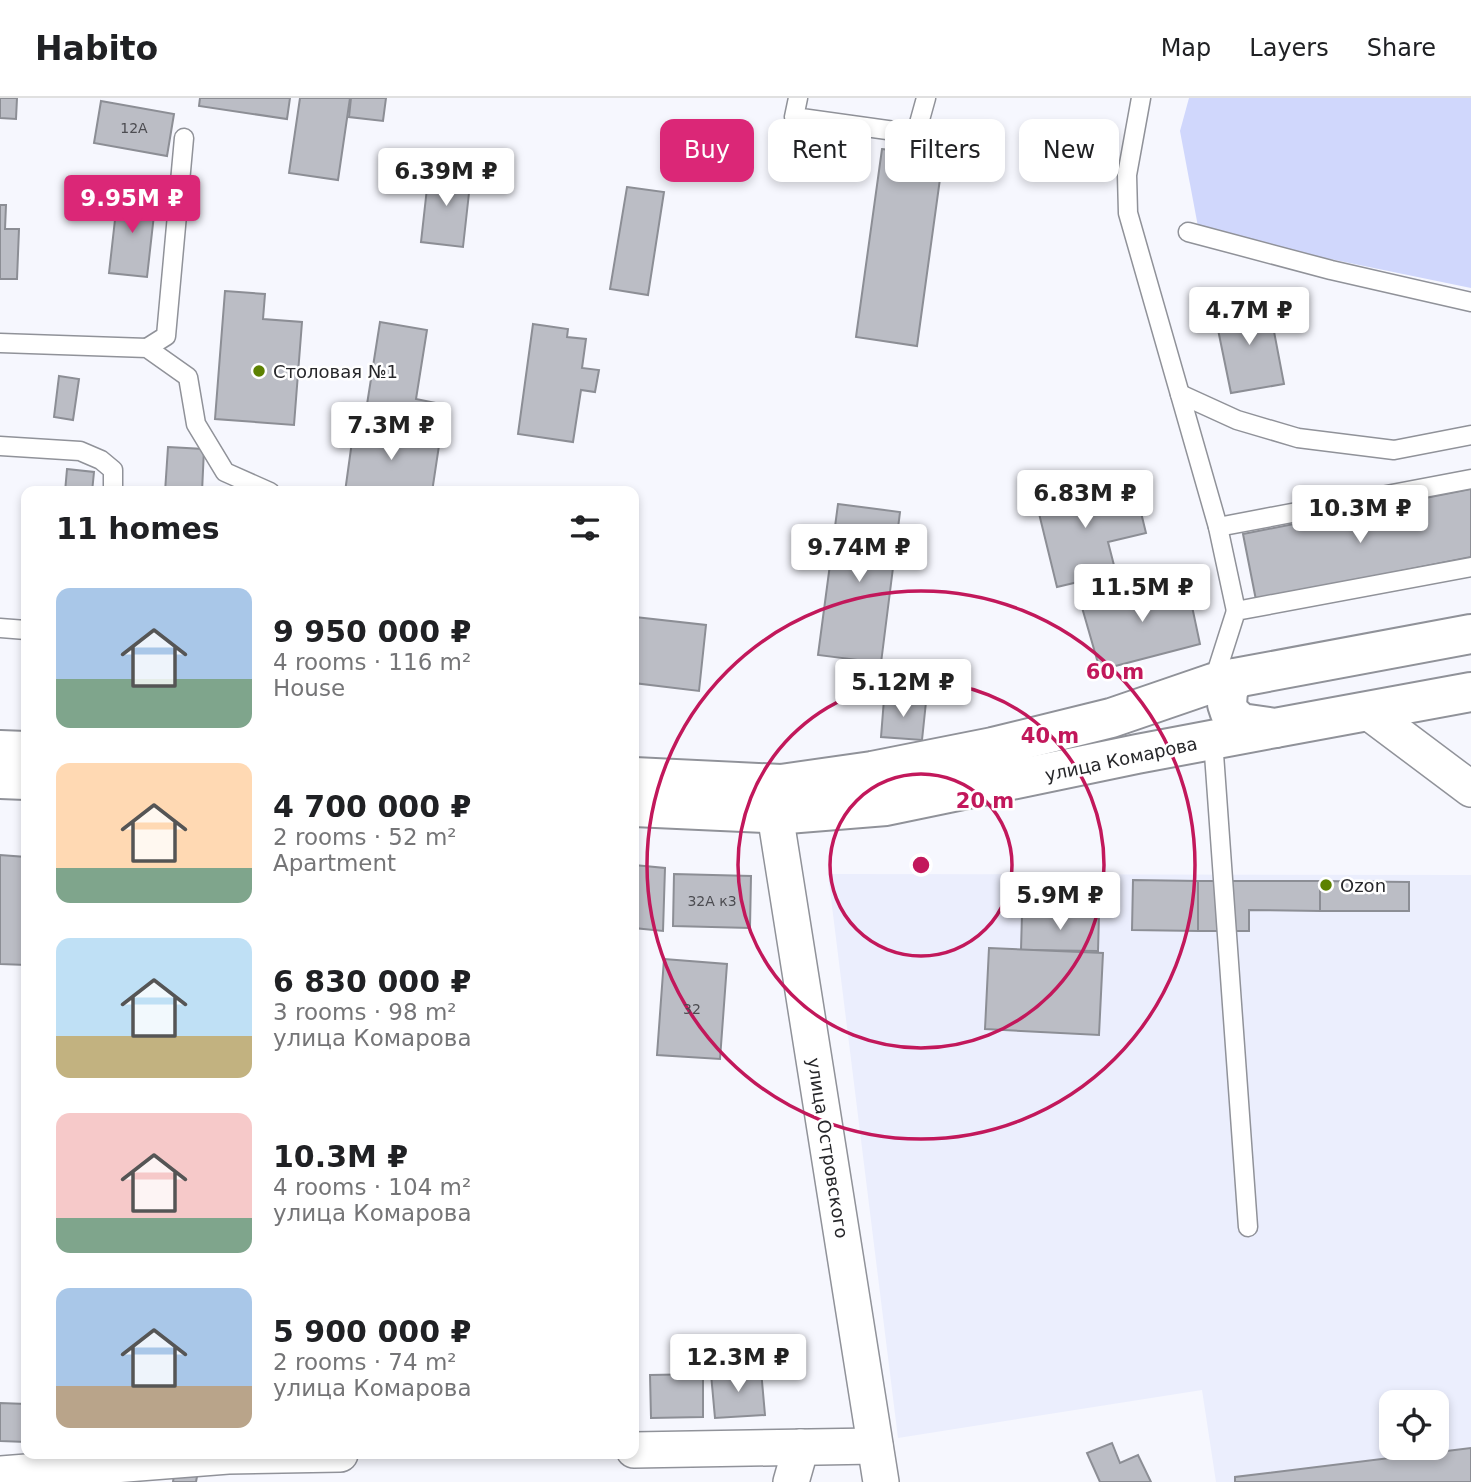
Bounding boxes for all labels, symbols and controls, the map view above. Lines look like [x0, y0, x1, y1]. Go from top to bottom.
text: Habito [35, 29, 158, 68]
text: Map [1161, 34, 1211, 62]
text: Layers [1249, 34, 1329, 62]
text: Share [1367, 34, 1436, 62]
chip: Buy [660, 119, 754, 182]
chip: Rent [768, 119, 871, 182]
chip: Filters [885, 119, 1005, 182]
chip: New [1019, 119, 1119, 182]
house number: 12А [120, 120, 148, 136]
pin: 6.39M ₽ [381, 148, 511, 208]
text: 6.39M ₽ [394, 158, 498, 184]
pin: 9.95M ₽ [67, 176, 197, 235]
text: 9.95M ₽ [80, 185, 184, 211]
pin: 4.7M ₽ [1192, 288, 1306, 347]
text: 4.7M ₽ [1205, 297, 1293, 323]
place label: Столовая №1 [273, 361, 398, 382]
marker: Столовая №1 [251, 363, 267, 379]
pin: 7.3M ₽ [334, 402, 448, 462]
text: 7.3M ₽ [347, 412, 435, 438]
pin: 6.83M ₽ [1020, 470, 1150, 530]
text: 6.83M ₽ [1033, 480, 1137, 506]
pin: 10.3M ₽ [1295, 486, 1425, 545]
text: 10.3M ₽ [1308, 495, 1412, 521]
icon: filters [566, 509, 604, 547]
text: 11 homes [56, 511, 220, 546]
pin: 9.74M ₽ [794, 524, 924, 584]
text: 9.74M ₽ [807, 534, 911, 560]
pin: 11.5M ₽ [1077, 564, 1207, 624]
text: 11.5M ₽ [1090, 574, 1194, 600]
text: 9 950 000 ₽ [273, 614, 471, 649]
icon: home [112, 616, 196, 700]
text: 4 rooms · 116 m² [273, 649, 471, 675]
pin: 5.12M ₽ [838, 660, 968, 719]
text: 60 m [1086, 660, 1144, 684]
text: 5.12M ₽ [851, 669, 955, 695]
text: House [273, 675, 345, 701]
text: 40 m [1021, 724, 1079, 748]
street label: улица Комарова [1043, 733, 1199, 785]
text: 4 700 000 ₽ [273, 789, 471, 824]
text: 20 m [956, 789, 1014, 813]
icon: home [112, 791, 196, 875]
text: 2 rooms · 52 m² [273, 824, 457, 850]
text: Apartment [273, 850, 396, 876]
centre of rings [909, 853, 933, 877]
pin: 5.9M ₽ [1003, 872, 1117, 932]
place label: Ozon [1340, 875, 1386, 896]
marker: Ozon [1318, 877, 1334, 893]
text: 5.9M ₽ [1016, 882, 1104, 908]
house number: 32А к3 [687, 893, 737, 909]
text: 6 830 000 ₽ [273, 964, 471, 999]
icon: home [112, 966, 196, 1050]
text: 3 rooms · 98 m² [273, 999, 457, 1025]
house number: 32 [683, 1001, 701, 1017]
text: улица Комарова [273, 1025, 472, 1051]
street label: улица Островского [803, 1056, 853, 1240]
text: 10.3M ₽ [273, 1139, 408, 1174]
icon: home [112, 1141, 196, 1225]
text: 4 rooms · 104 m² [273, 1174, 471, 1200]
text: улица Комарова [273, 1200, 472, 1226]
text: 5 900 000 ₽ [273, 1314, 471, 1349]
icon: home [112, 1316, 196, 1400]
pin: 12.3M ₽ [673, 1334, 803, 1394]
text: 12.3M ₽ [686, 1344, 790, 1370]
text: 2 rooms · 74 m² [273, 1349, 457, 1375]
text: улица Комарова [273, 1375, 472, 1401]
map controls [1379, 1390, 1449, 1460]
button: locate [1379, 1390, 1449, 1460]

